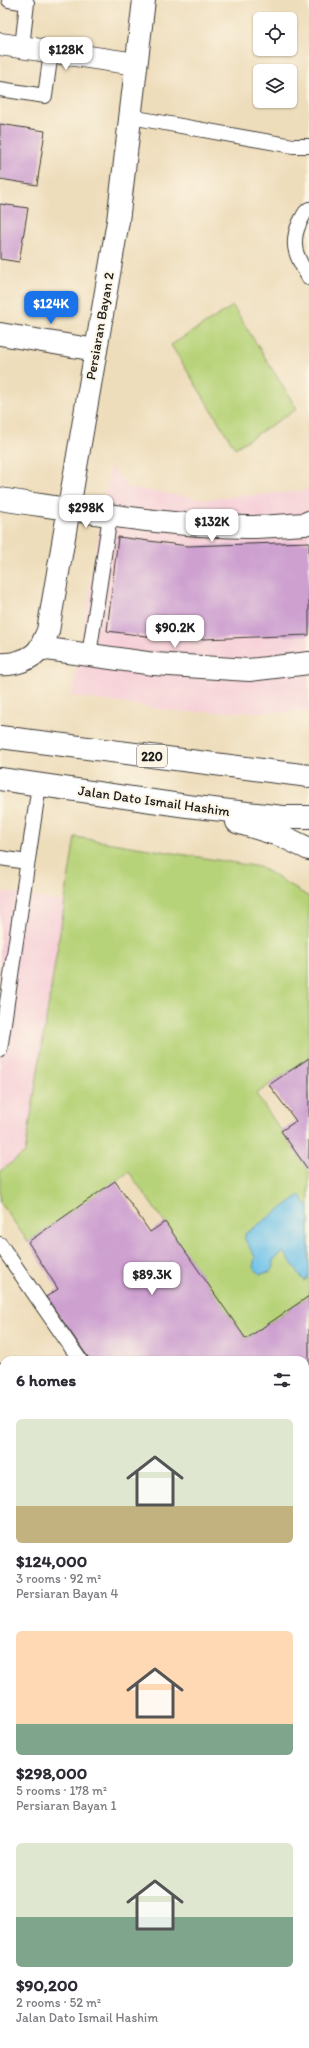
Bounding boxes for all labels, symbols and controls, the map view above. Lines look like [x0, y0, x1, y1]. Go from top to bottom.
map controls [253, 12, 297, 108]
button: locate [253, 12, 297, 56]
pin: $128K [38, 37, 94, 71]
text: $128K [49, 42, 83, 57]
button: layers [253, 64, 297, 108]
street label: Persiaran Bayan 2 [82, 270, 118, 381]
pin: $124K [23, 291, 79, 325]
text: $124K [33, 296, 69, 311]
pin: $298K [58, 495, 114, 529]
text: $298K [68, 500, 104, 515]
pin: $132K [184, 509, 240, 543]
text: $132K [195, 514, 229, 529]
pin: $90.2K [142, 615, 208, 649]
text: $90.2K [155, 620, 195, 635]
road number: 220 [137, 745, 167, 767]
street label: Jalan Dato Ismail Hashim [77, 782, 231, 820]
pin: $89.3K [119, 1262, 185, 1296]
text: $89.3K [132, 1267, 172, 1282]
icon: filters [271, 1369, 293, 1391]
text: 6 homes [16, 1370, 76, 1390]
icon: home [119, 1445, 191, 1517]
text: $124,000 [16, 1551, 87, 1571]
text: 3 rooms · 92 m² [16, 1571, 101, 1586]
text: Persiaran Bayan 4 [16, 1586, 118, 1601]
icon: home [119, 1657, 191, 1729]
text: $298,000 [16, 1763, 87, 1783]
text: 5 rooms · 178 m² [16, 1783, 107, 1798]
text: Persiaran Bayan 1 [16, 1798, 116, 1813]
icon: home [119, 1869, 191, 1941]
text: $90,200 [16, 1975, 78, 1995]
text: 2 rooms · 52 m² [16, 1995, 101, 2010]
text: Jalan Dato Ismail Hashim [16, 2010, 158, 2025]

